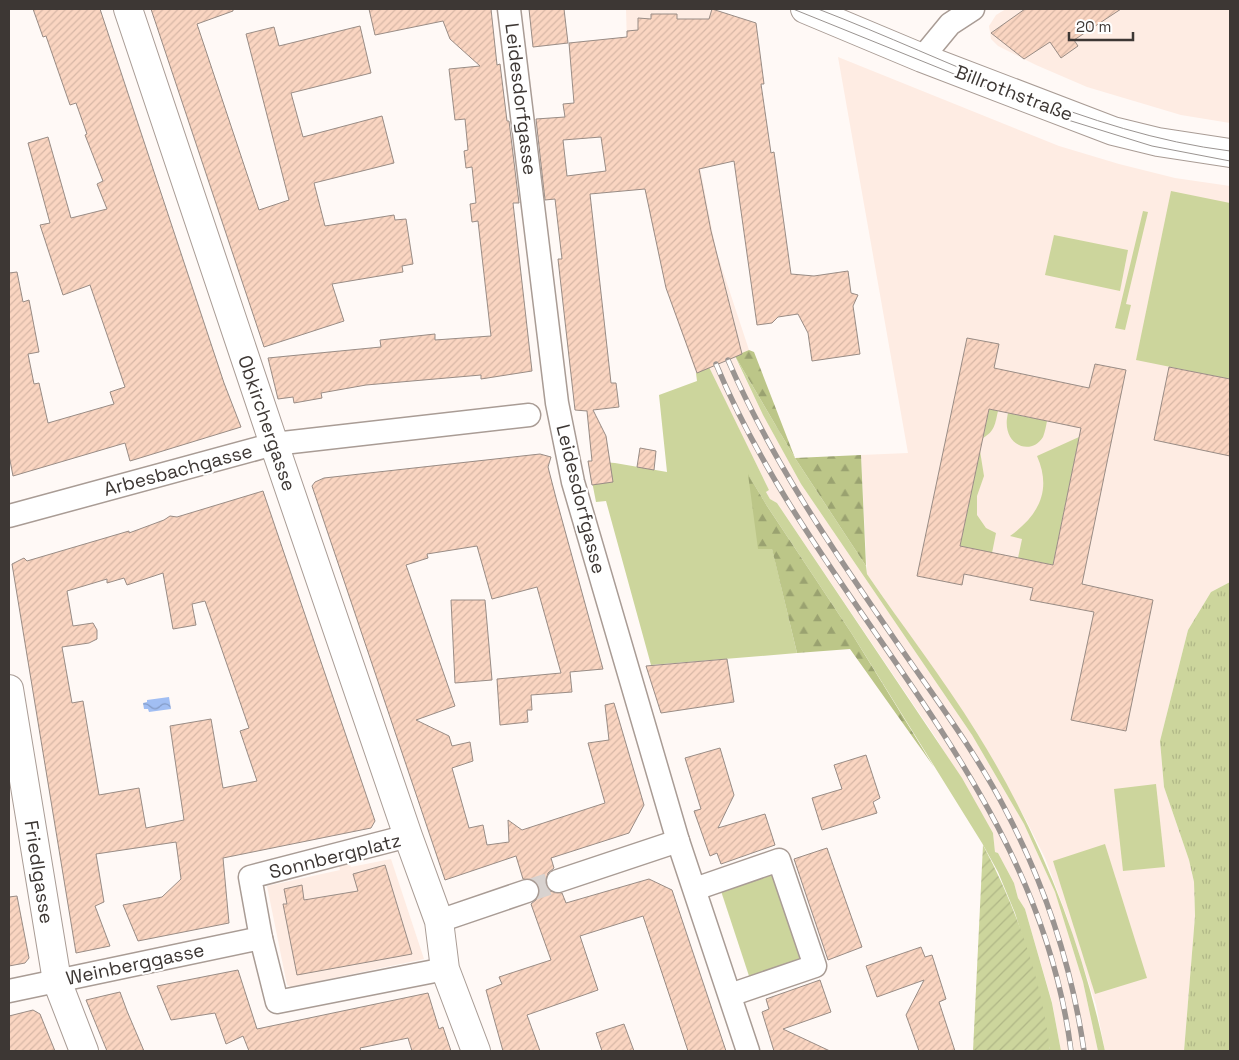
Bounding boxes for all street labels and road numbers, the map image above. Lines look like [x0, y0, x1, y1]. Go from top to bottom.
street label: Leidesdorfgasse [499, 21, 543, 177]
street label: Billrothstraße [951, 59, 1077, 127]
street label: Obkirchergasse [232, 352, 302, 494]
street label: Leidesdorfgasse [550, 422, 612, 576]
street label: Arbesbachgasse [101, 438, 255, 502]
street label: Friedlgasse [18, 818, 60, 926]
street label: Sonnbergplatz [266, 828, 404, 884]
street label: Weinberggasse [64, 937, 206, 991]

